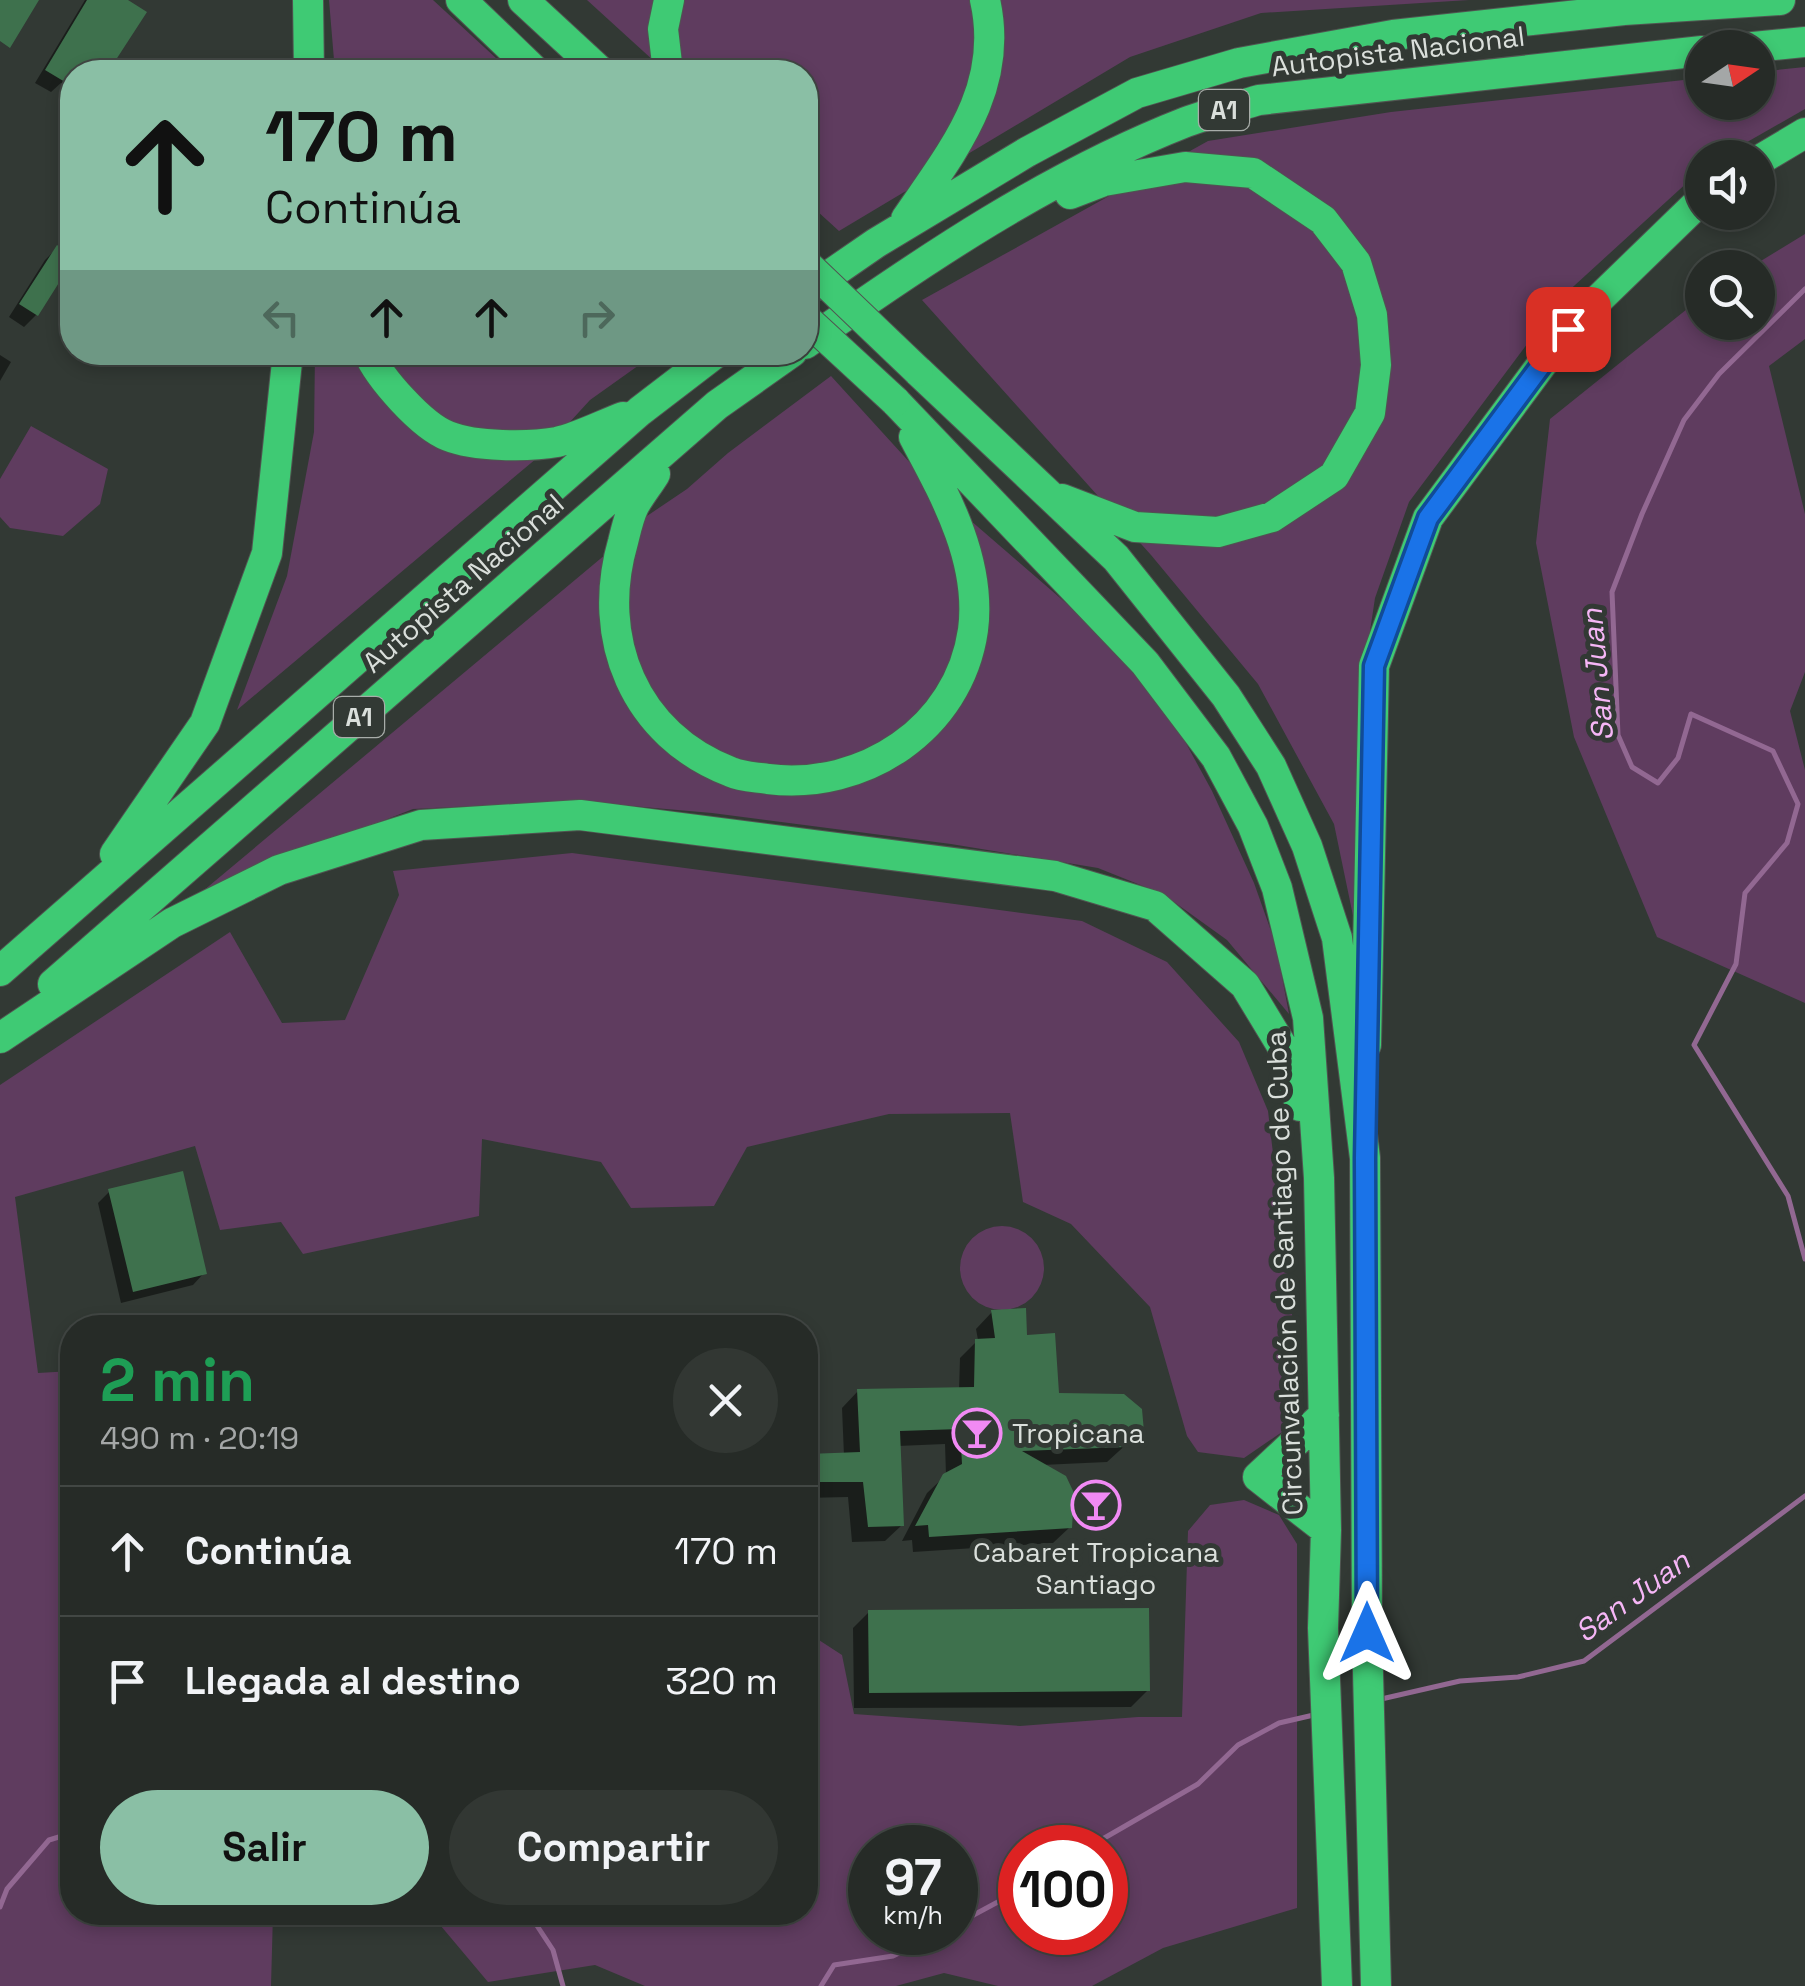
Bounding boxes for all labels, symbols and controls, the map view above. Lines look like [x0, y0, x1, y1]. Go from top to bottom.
street label: Autopista Nacional [1269, 18, 1527, 84]
north arrow [1685, 30, 1775, 120]
map controls [1685, 30, 1775, 340]
road number: A1 [1199, 90, 1249, 130]
text: 170 m [265, 92, 458, 181]
icon: ahead [100, 100, 230, 230]
button: sound [1685, 140, 1775, 230]
text: Continúa [265, 179, 461, 236]
button: search [1685, 250, 1775, 340]
pin [1526, 287, 1611, 372]
icon: left [254, 290, 309, 345]
icon: ahead [359, 290, 414, 345]
icon: ahead [464, 290, 519, 345]
icon: right [569, 290, 624, 345]
icon: arrive [1541, 302, 1596, 357]
street label: Autopista Nacional [355, 486, 571, 680]
water label: San Juan [1572, 607, 1622, 743]
road number: A1 [334, 697, 384, 737]
street label: Circunvalación de Santiago de Cuba [1258, 1030, 1310, 1516]
text: 2 min [100, 1342, 255, 1419]
button: close [673, 1348, 778, 1453]
bar icon: Tropicana [951, 1407, 1003, 1459]
place label: Tropicana [1012, 1415, 1145, 1451]
text: 490 m · 20:19 [100, 1418, 299, 1458]
bar icon: Cabaret Tropicana Santiago [1070, 1479, 1122, 1531]
icon: ahead [100, 1524, 155, 1579]
text: Continúa [185, 1527, 352, 1575]
text: 170 m [674, 1527, 778, 1575]
place label: Cabaret Tropicana Santiago [973, 1534, 1219, 1602]
water label: San Juan [1567, 1541, 1698, 1651]
position arrow [1315, 1581, 1419, 1685]
icon: arrive [100, 1654, 155, 1709]
text: Llegada al destino [185, 1657, 521, 1705]
text: 320 m [665, 1657, 778, 1705]
button: Salir [100, 1790, 429, 1905]
button: Compartir [449, 1790, 778, 1905]
speed limit sign: 100 [998, 1825, 1128, 1955]
text: 97 [884, 1846, 942, 1910]
text: km/h [883, 1899, 943, 1931]

